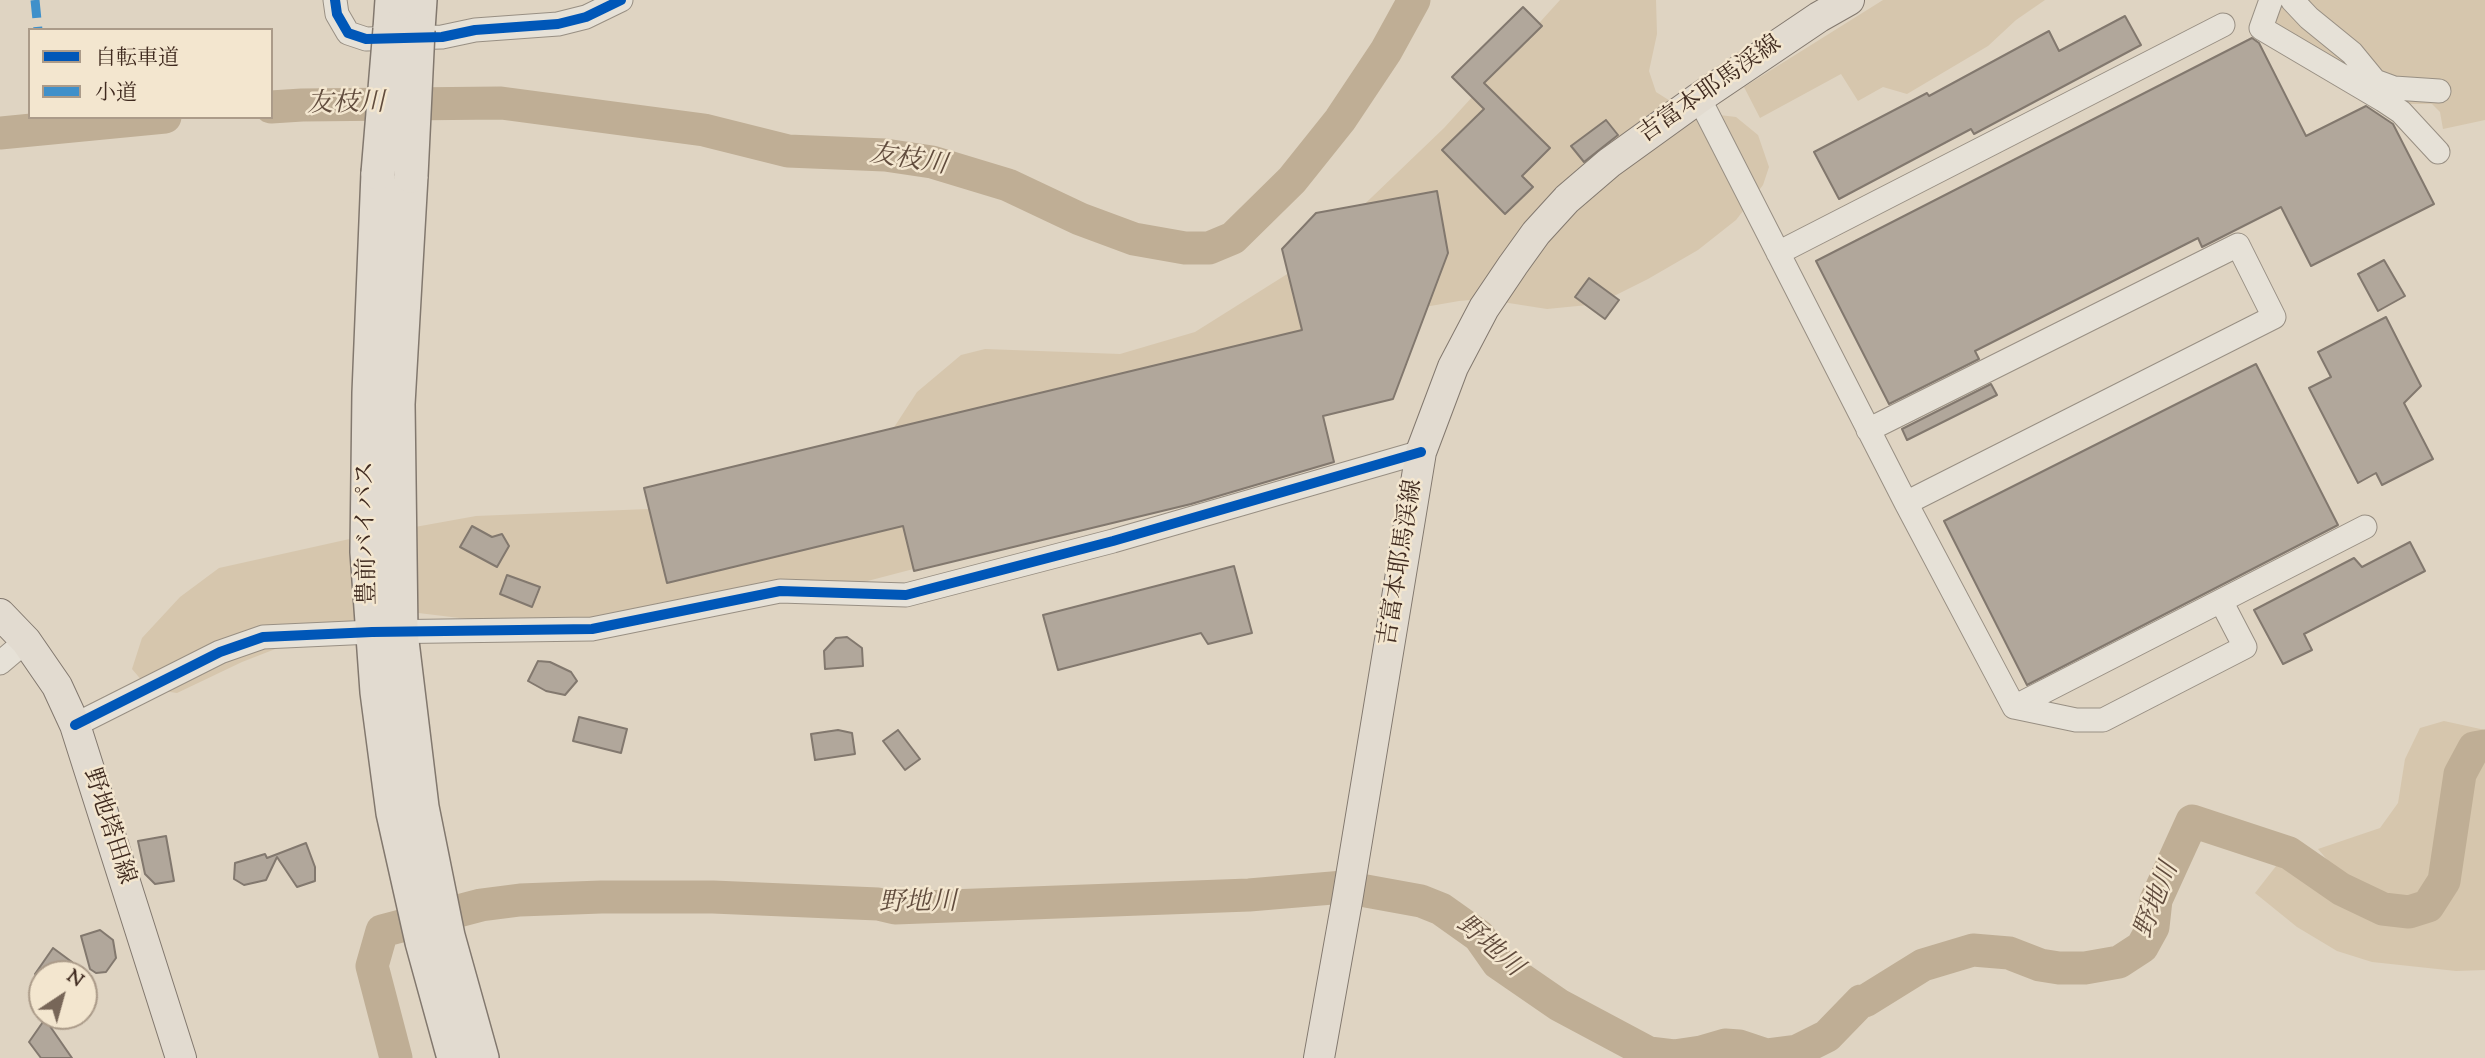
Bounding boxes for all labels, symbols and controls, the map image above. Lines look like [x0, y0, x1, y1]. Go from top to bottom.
legend [28, 28, 273, 119]
street label: 吉富本耶馬渓線 [1634, 31, 1788, 151]
text: 自転車道 [95, 44, 179, 74]
text: 小道 [95, 79, 137, 109]
water label: 友枝川 [307, 90, 385, 122]
water label: 友枝川 [867, 140, 949, 184]
street label: 豊前バイパス [353, 461, 385, 605]
street label: 吉富本耶馬渓線 [1376, 478, 1430, 648]
street label: 野地塔田線 [75, 765, 139, 889]
water label: 野地川 [2130, 859, 2188, 943]
water label: 野地川 [879, 889, 957, 921]
water label: 野地川 [1448, 911, 1528, 985]
north arrow [28, 960, 98, 1030]
text: N [60, 964, 89, 995]

